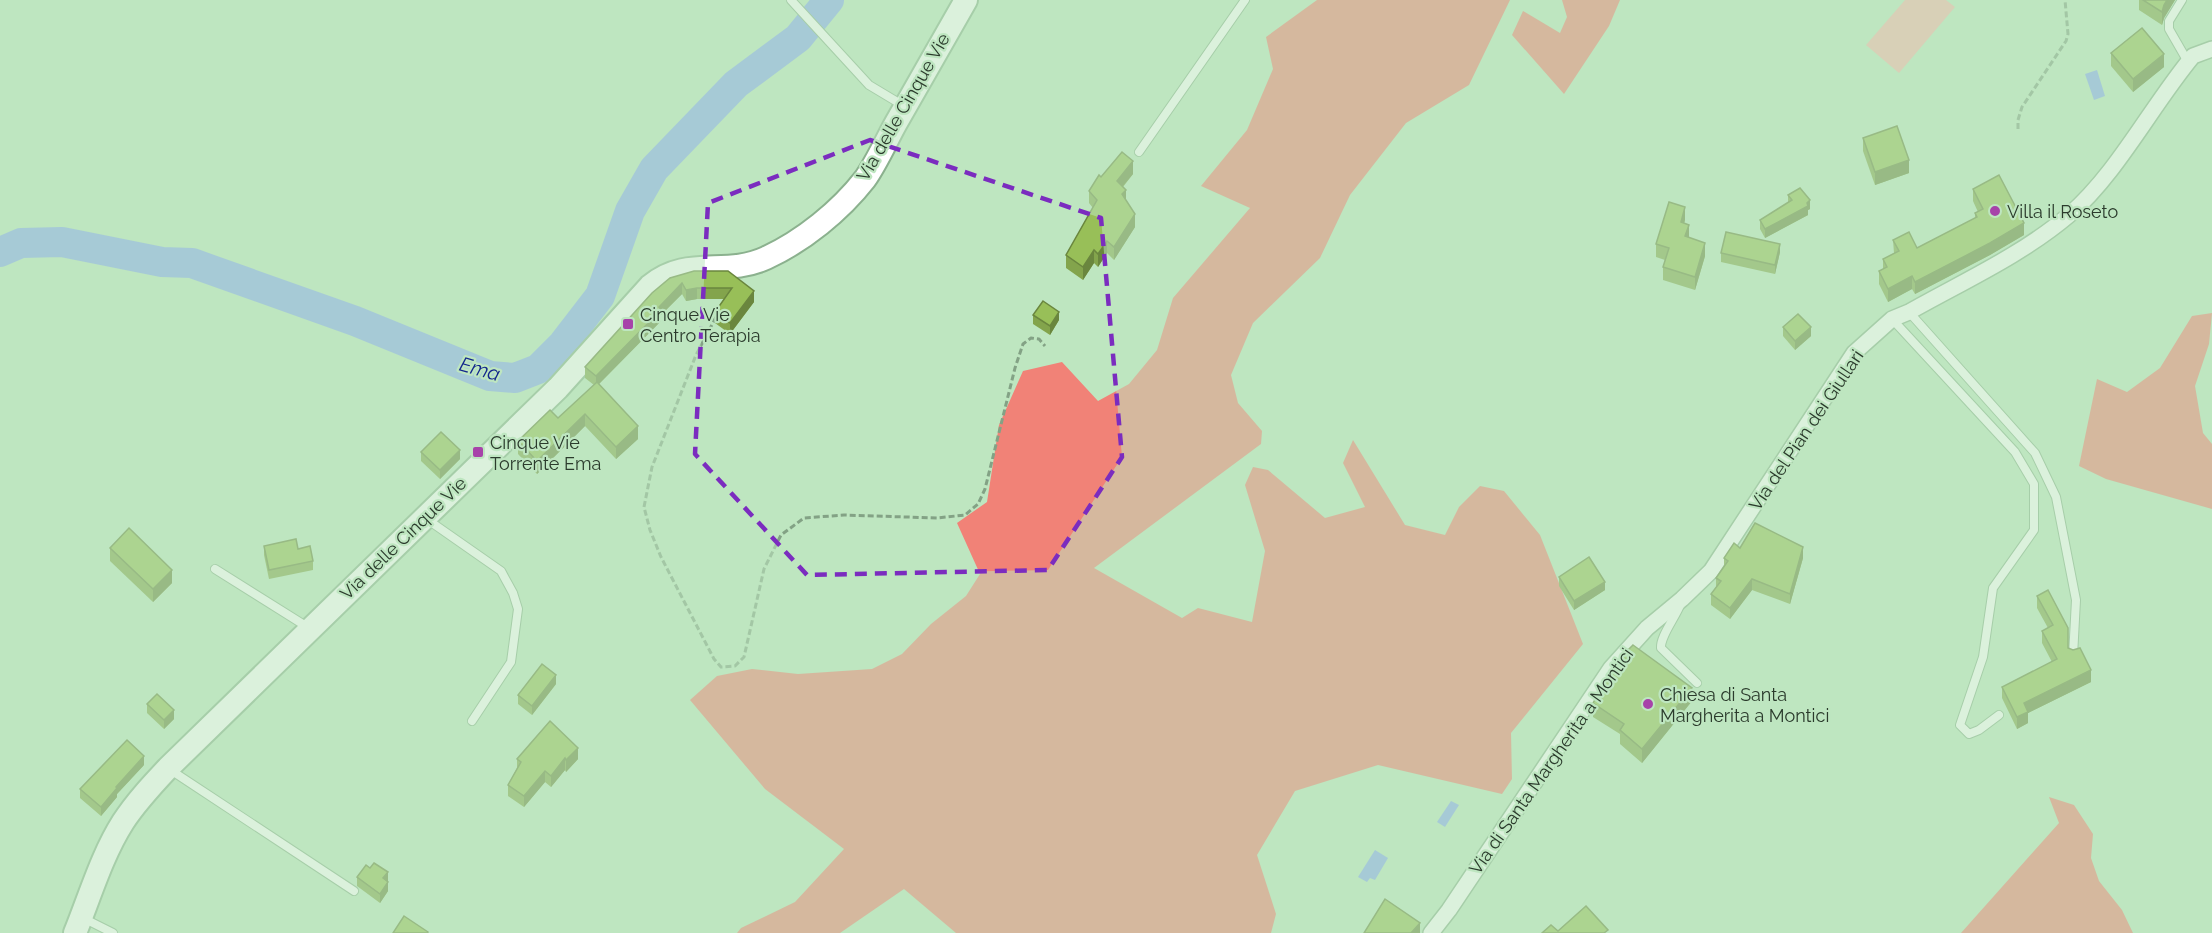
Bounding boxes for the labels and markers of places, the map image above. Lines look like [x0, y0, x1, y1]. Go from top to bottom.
place label: Villa il Roseto [2007, 201, 2118, 222]
marker: Villa il Roseto [1988, 204, 2002, 218]
place label: Cinque Vie Centro Terapia [640, 304, 761, 346]
marker: Cinque Vie Centro Terapia [621, 317, 635, 331]
place label: Cinque Vie Torrente Ema [490, 432, 601, 474]
marker: Cinque Vie Torrente Ema [471, 445, 485, 459]
place label: Chiesa di Santa Margherita a Montici [1660, 684, 1829, 726]
marker: Chiesa di Santa Margherita a Montici [1641, 697, 1655, 711]

